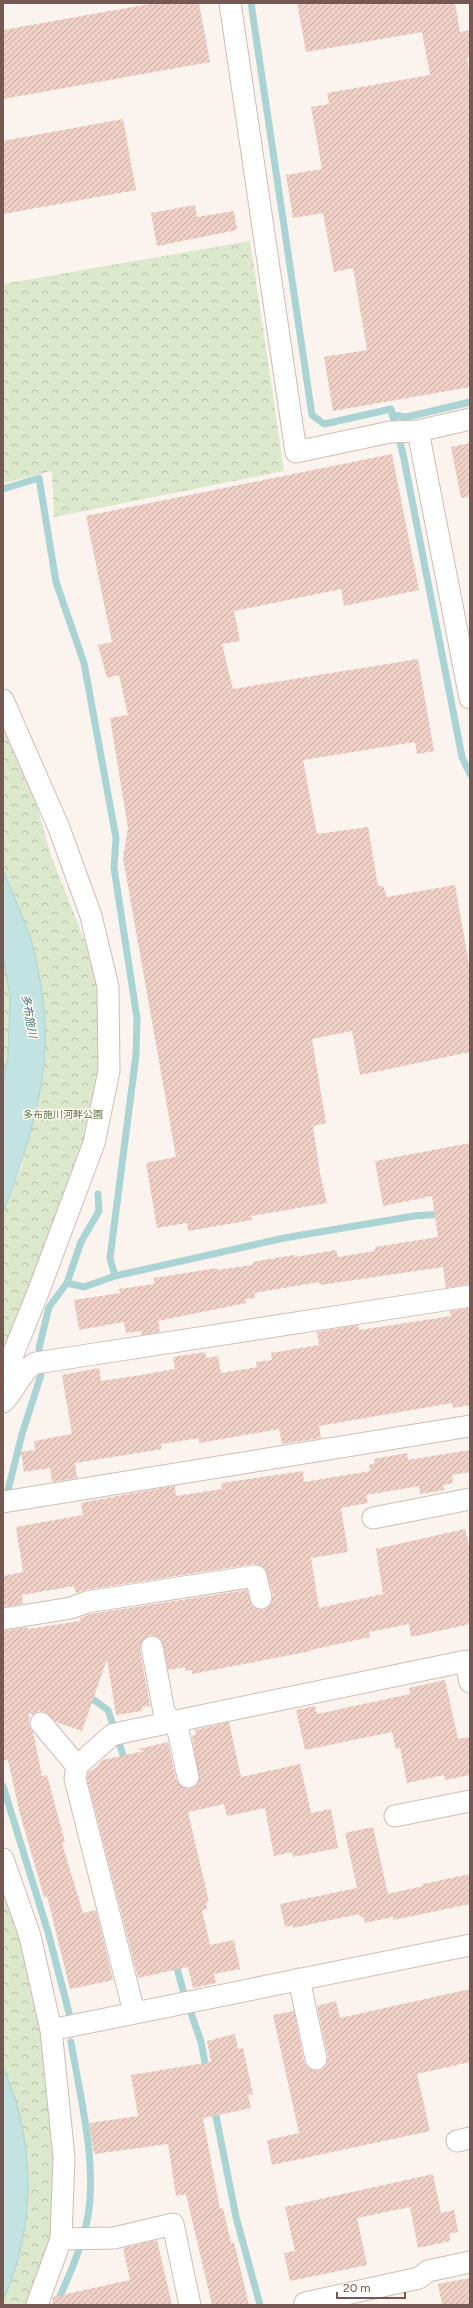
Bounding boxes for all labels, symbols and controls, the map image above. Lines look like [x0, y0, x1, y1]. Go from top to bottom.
water label: 多布施川 [19, 993, 39, 1040]
park label: 多布施川河畔公園 [23, 1108, 103, 1121]
scale bar [337, 2274, 405, 2300]
text: 20 m [343, 2281, 371, 2295]

